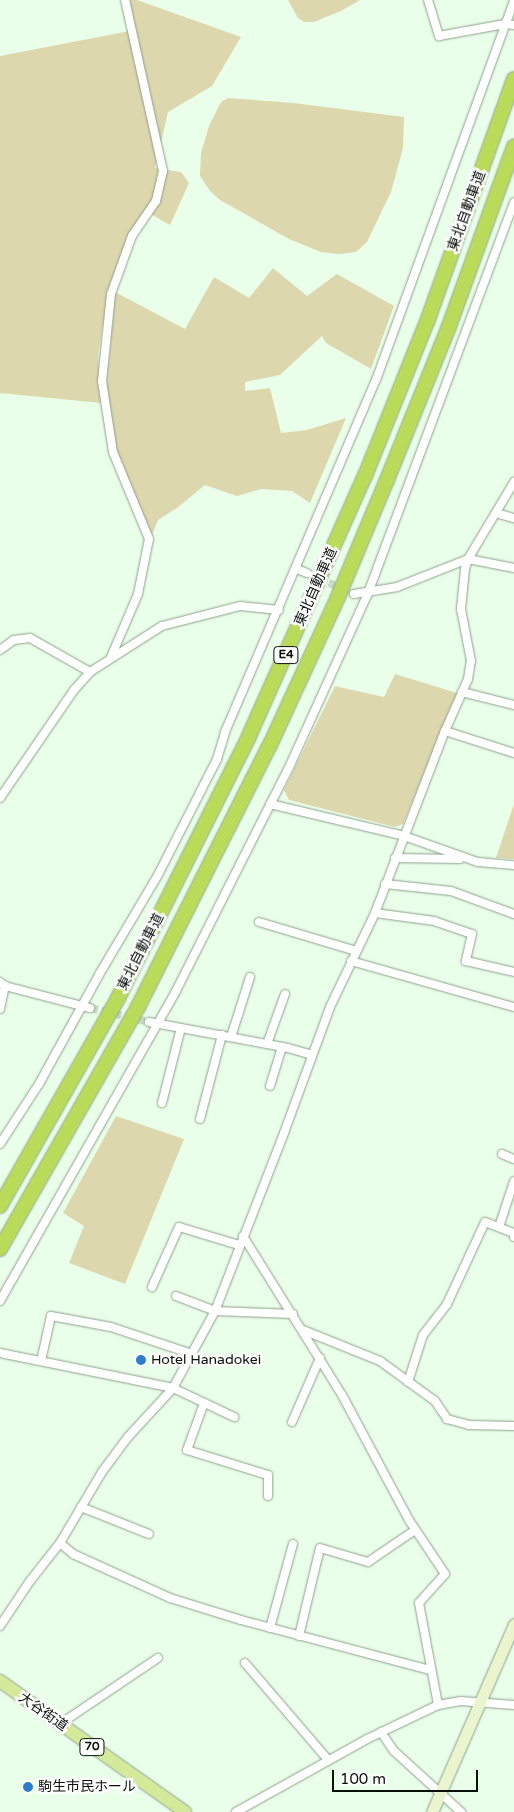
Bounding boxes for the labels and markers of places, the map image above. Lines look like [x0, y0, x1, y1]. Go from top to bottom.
place label: Hotel Hanadokei [151, 1352, 261, 1368]
marker: Hotel Hanadokei [135, 1354, 147, 1366]
place label: 駒生市民ホール [38, 1779, 136, 1795]
marker: 駒生市民ホール [22, 1781, 34, 1793]

